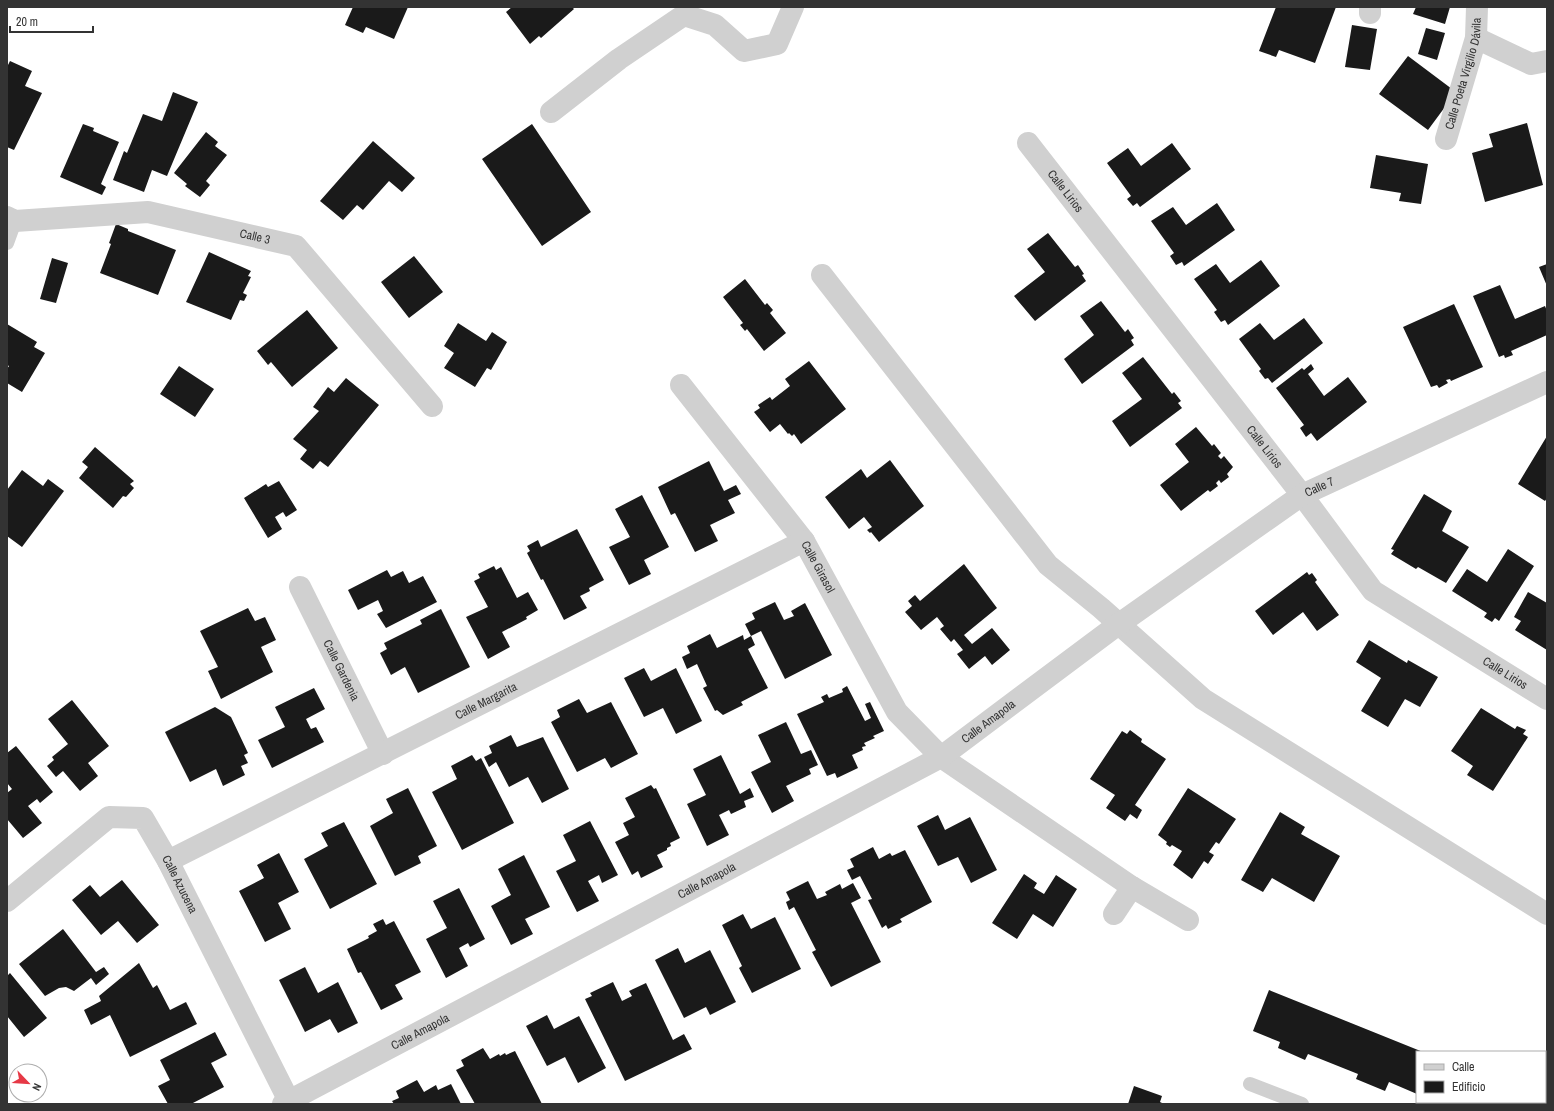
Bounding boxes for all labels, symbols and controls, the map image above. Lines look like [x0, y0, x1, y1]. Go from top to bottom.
scale bar [10, 8, 93, 34]
text: 20 m [16, 14, 38, 30]
street label: Calle Poeta Virgilio Dávila [1441, 17, 1485, 131]
street label: Calle Lirios [1044, 167, 1087, 216]
street label: Calle 3 [238, 225, 272, 248]
street label: Calle Lirios [1243, 422, 1286, 471]
street label: Calle 7 [1302, 473, 1337, 501]
street label: Calle Girasol [797, 538, 839, 596]
street label: Calle Gardenia [319, 637, 364, 704]
street label: Calle Lirios [1480, 653, 1531, 693]
street label: Calle Margarita [452, 678, 520, 723]
street label: Calle Amapola [958, 696, 1019, 747]
street label: Calle Azucena [158, 852, 201, 917]
street label: Calle Amapola [675, 858, 739, 902]
street label: Calle Amapola [388, 1010, 452, 1054]
legend [1416, 1051, 1546, 1103]
text: Calle [1452, 1059, 1474, 1075]
north arrow [8, 1063, 48, 1103]
text: Edificio [1452, 1079, 1485, 1095]
text: N [29, 1081, 45, 1093]

